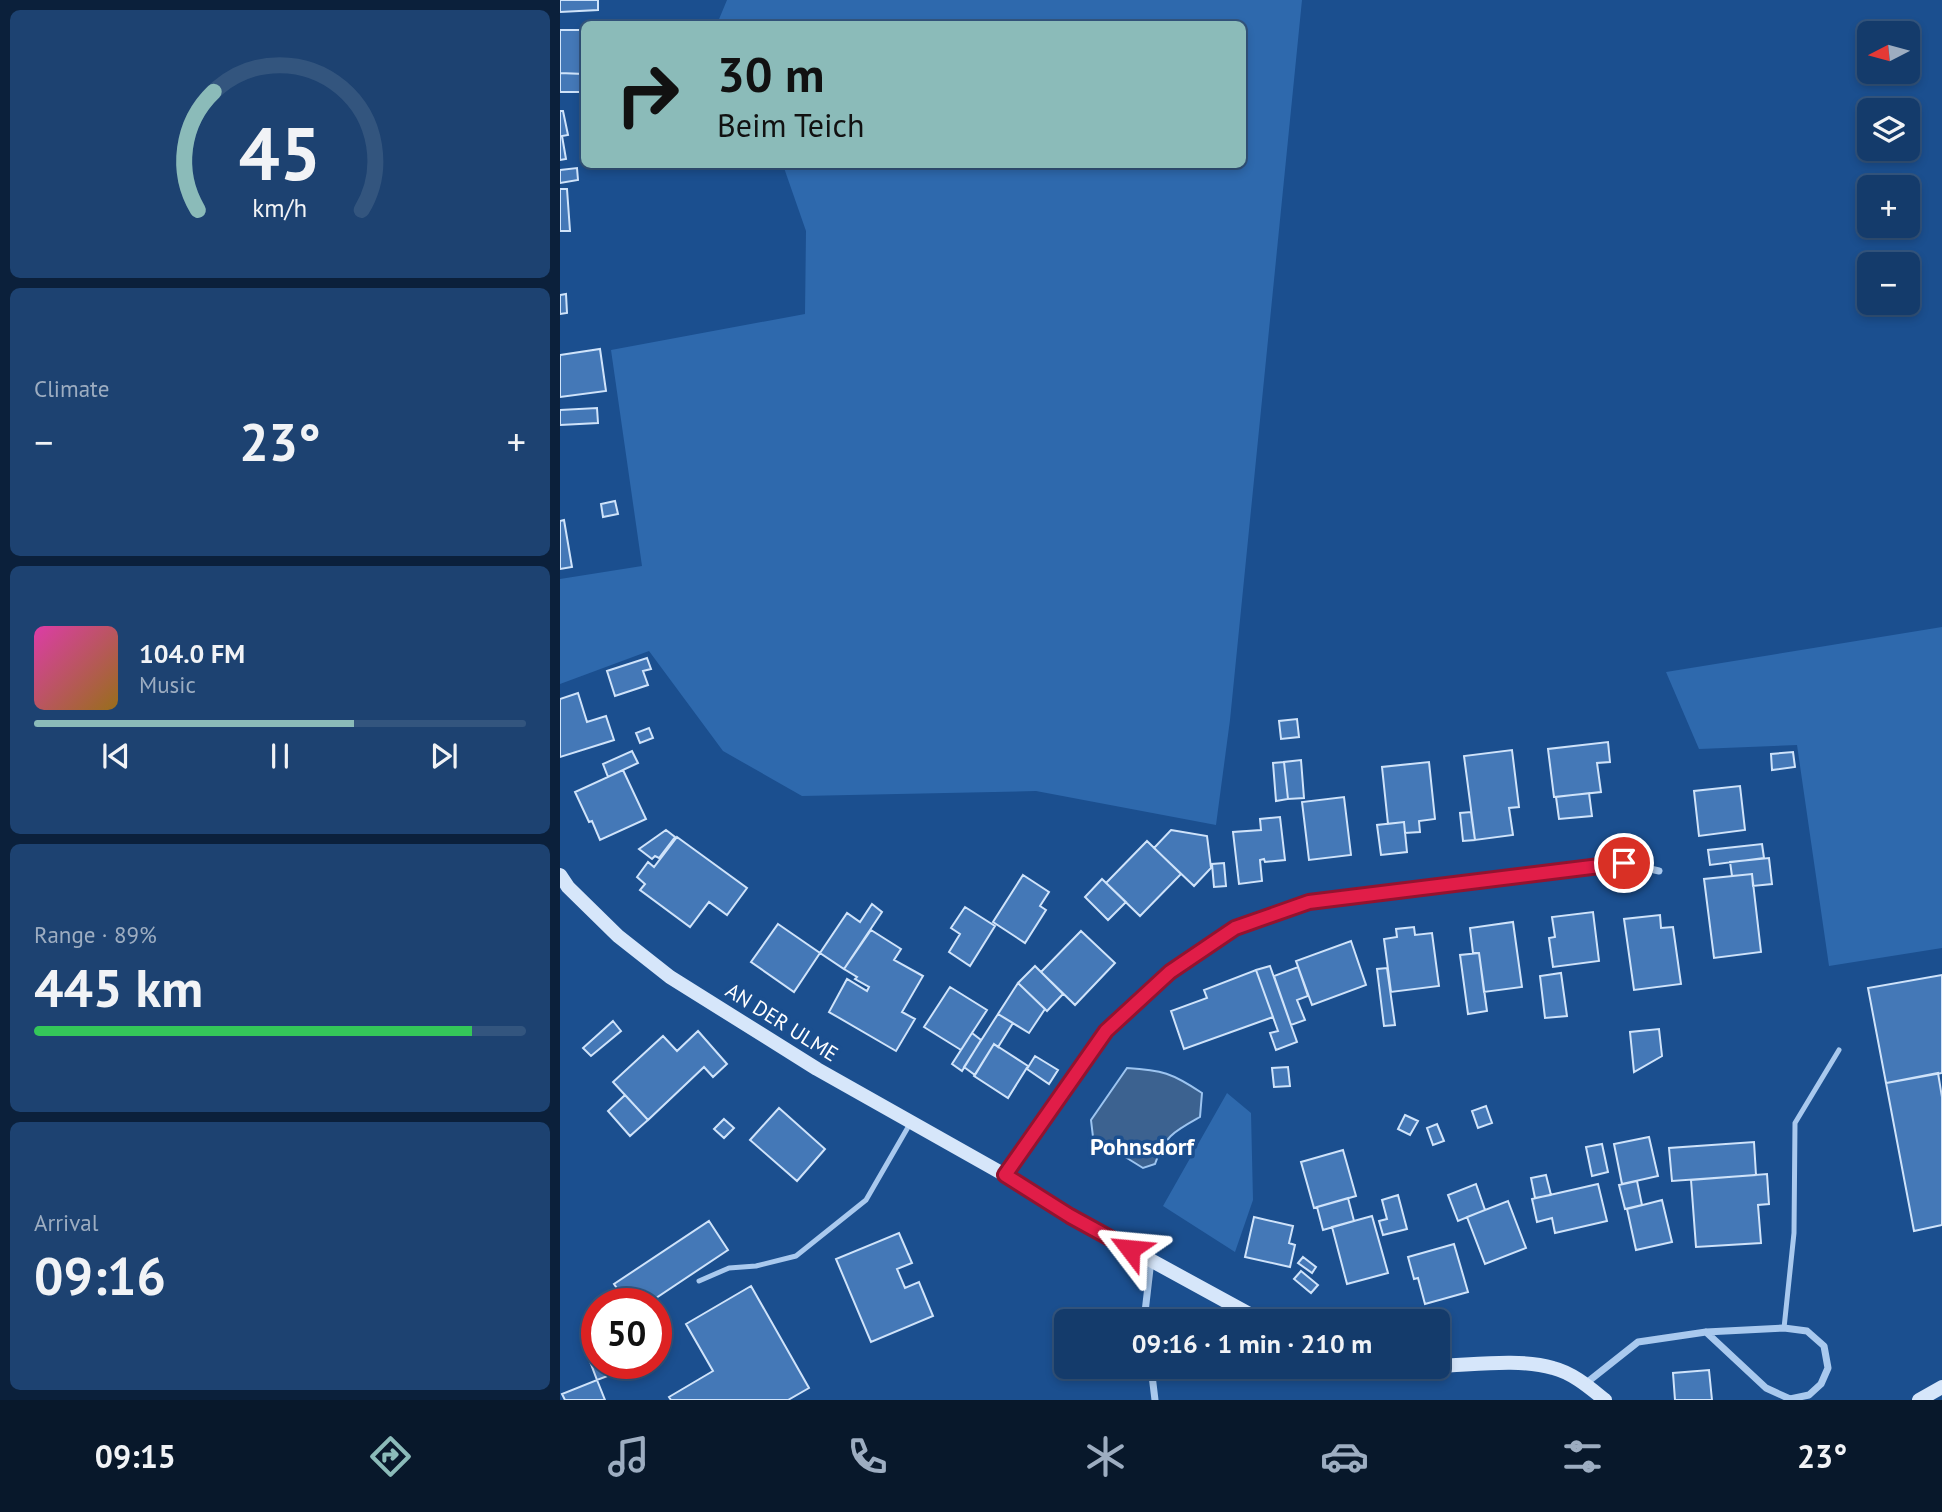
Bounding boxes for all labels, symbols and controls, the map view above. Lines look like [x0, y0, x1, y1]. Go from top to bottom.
north arrow [1857, 21, 1920, 84]
map controls [1857, 21, 1920, 315]
text: 30 m [717, 42, 824, 106]
icon: right [602, 49, 693, 140]
button: layers [1857, 98, 1920, 161]
text: Beim Teich [717, 104, 865, 146]
text: 45 [239, 106, 321, 200]
button: + [1857, 175, 1920, 238]
text: km/h [253, 192, 307, 224]
button: − [1857, 252, 1920, 315]
text: Climate [34, 374, 109, 403]
text: 23° [239, 408, 321, 475]
text: − [34, 417, 53, 466]
text: + [507, 417, 526, 466]
text: 104.0 FM [139, 637, 245, 670]
text: Music [139, 670, 196, 699]
icon: previous [97, 737, 135, 775]
icon: pause [261, 737, 299, 775]
icon: next [425, 737, 463, 775]
pin [1594, 833, 1654, 893]
icon: arrive [1605, 844, 1643, 882]
text: Range · 89% [34, 920, 157, 949]
text: 445 km [34, 954, 203, 1021]
street label: AN DER ULME [721, 977, 843, 1067]
district label: Pohnsdorf [1090, 1131, 1195, 1162]
text: Arrival [34, 1208, 98, 1237]
position arrow [1093, 1212, 1167, 1286]
text: 09:16 [34, 1242, 166, 1309]
speed limit sign: 50 [581, 1288, 672, 1379]
text: 09:16 · 1 min · 210 m [1132, 1327, 1372, 1360]
icon: directions [366, 1432, 415, 1481]
icon: music [604, 1432, 653, 1481]
icon: phone [843, 1432, 892, 1481]
icon: climate [1081, 1432, 1130, 1481]
icon: car [1320, 1432, 1369, 1481]
icon: filters [1558, 1432, 1607, 1481]
text: 09:15 [95, 1435, 176, 1477]
text: 23° [1797, 1435, 1847, 1477]

